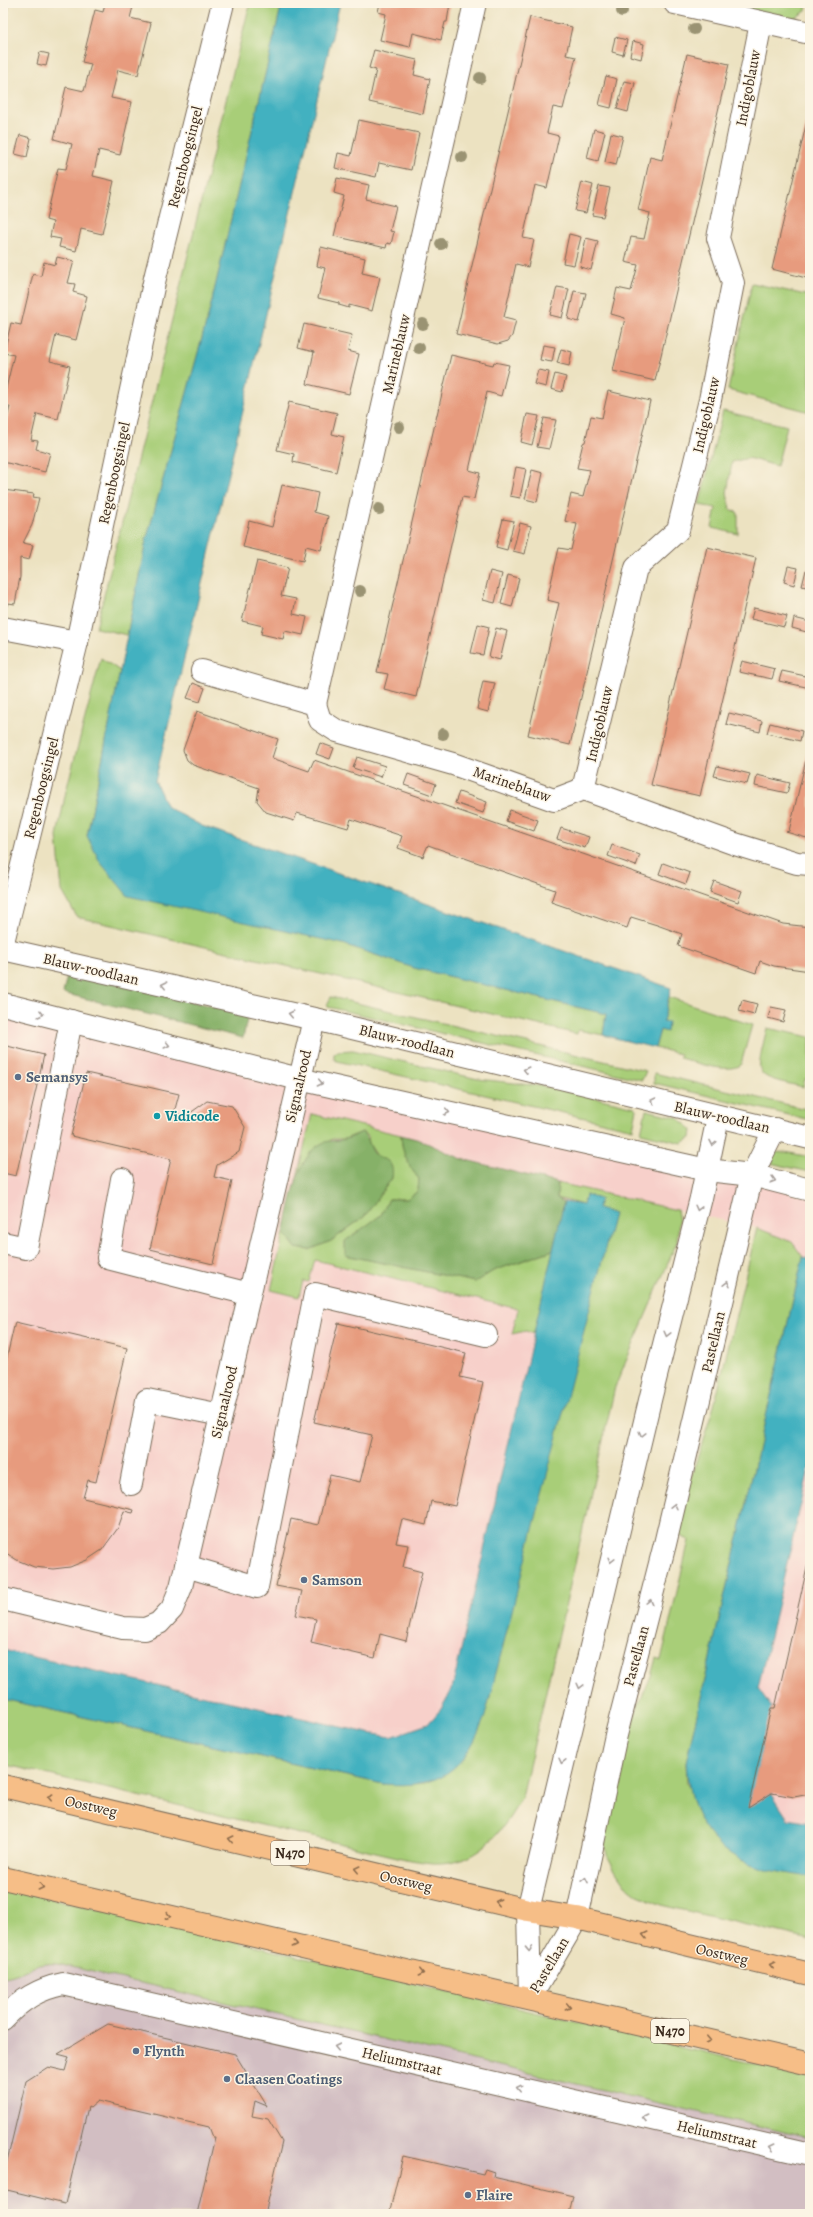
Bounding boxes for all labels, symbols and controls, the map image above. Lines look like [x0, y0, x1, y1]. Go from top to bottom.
street label: Indigoblauw [731, 48, 765, 128]
street label: Regenboogsingel [163, 104, 207, 210]
street label: Marineblauw [377, 312, 415, 396]
street label: Indigoblauw [688, 374, 725, 455]
street label: Regenboogsingel [93, 420, 135, 526]
street label: Indigoblauw [581, 683, 618, 764]
street label: Regenboogsingel [19, 735, 63, 841]
street label: Marineblauw [470, 761, 554, 807]
street label: Blauw-roodlaan [41, 948, 141, 990]
one-way arrow [161, 982, 167, 990]
one-way arrow [37, 1009, 44, 1018]
one-way arrow [288, 1010, 294, 1018]
street label: Blauw-roodlaan [357, 1019, 457, 1063]
one-way arrow [164, 1041, 170, 1049]
street label: Signaalrood [280, 1047, 316, 1124]
place label: Semansys [26, 1067, 88, 1087]
one-way arrow [523, 1067, 530, 1075]
marker: Semansys [13, 1072, 23, 1082]
one-way arrow [317, 1079, 323, 1087]
street label: Blauw-roodlaan [672, 1096, 772, 1138]
one-way arrow [650, 1097, 657, 1106]
place label: Vidicode [164, 1106, 219, 1126]
one-way arrow [444, 1107, 450, 1115]
marker: Vidicode [152, 1111, 162, 1121]
one-way arrow [709, 1140, 717, 1146]
one-way arrow [770, 1176, 777, 1184]
one-way arrow [695, 1204, 703, 1211]
one-way arrow [722, 1281, 730, 1287]
street label: Pastellaan [696, 1309, 730, 1375]
one-way arrow [663, 1330, 671, 1337]
street label: Signaalrood [206, 1363, 242, 1440]
one-way arrow [638, 1430, 647, 1437]
one-way arrow [670, 1503, 678, 1509]
one-way arrow [608, 1557, 616, 1563]
place label: Samson [312, 1570, 363, 1590]
marker: Samson [299, 1575, 309, 1585]
one-way arrow [646, 1599, 654, 1605]
street label: Pastellaan [618, 1623, 654, 1689]
one-way arrow [577, 1683, 585, 1689]
one-way arrow [559, 1758, 567, 1765]
street label: Oostweg [63, 1790, 120, 1822]
one-way arrow [47, 1793, 53, 1801]
one-way arrow [228, 1836, 234, 1844]
road number: N470 [271, 1841, 309, 1865]
street label: Oostweg [378, 1865, 435, 1897]
one-way arrow [354, 1866, 361, 1874]
one-way arrow [581, 1877, 589, 1883]
one-way arrow [38, 1882, 44, 1890]
one-way arrow [494, 1899, 501, 1907]
one-way arrow [165, 1911, 171, 1919]
one-way arrow [642, 1932, 649, 1940]
street label: Pastellaan [524, 1933, 574, 1997]
street label: Oostweg [694, 1938, 751, 1970]
one-way arrow [291, 1940, 298, 1948]
one-way arrow [525, 1946, 533, 1952]
one-way arrow [769, 1961, 775, 1969]
one-way arrow [418, 1969, 425, 1977]
one-way arrow [565, 2003, 571, 2011]
road number: N470 [651, 2019, 689, 2043]
one-way arrow [705, 2036, 712, 2044]
place label: Flynth [144, 2041, 185, 2061]
street label: Heliumstraat [360, 2042, 444, 2080]
one-way arrow [334, 2043, 341, 2051]
marker: Flynth [131, 2046, 141, 2056]
place label: Claasen Coatings [235, 2069, 342, 2089]
marker: Claasen Coatings [222, 2074, 232, 2084]
one-way arrow [515, 2085, 522, 2093]
one-way arrow [642, 2114, 648, 2122]
street label: Heliumstraat [675, 2115, 759, 2153]
one-way arrow [769, 2143, 775, 2151]
place label: Flaire [476, 2185, 513, 2205]
marker: Flaire [463, 2190, 473, 2200]

